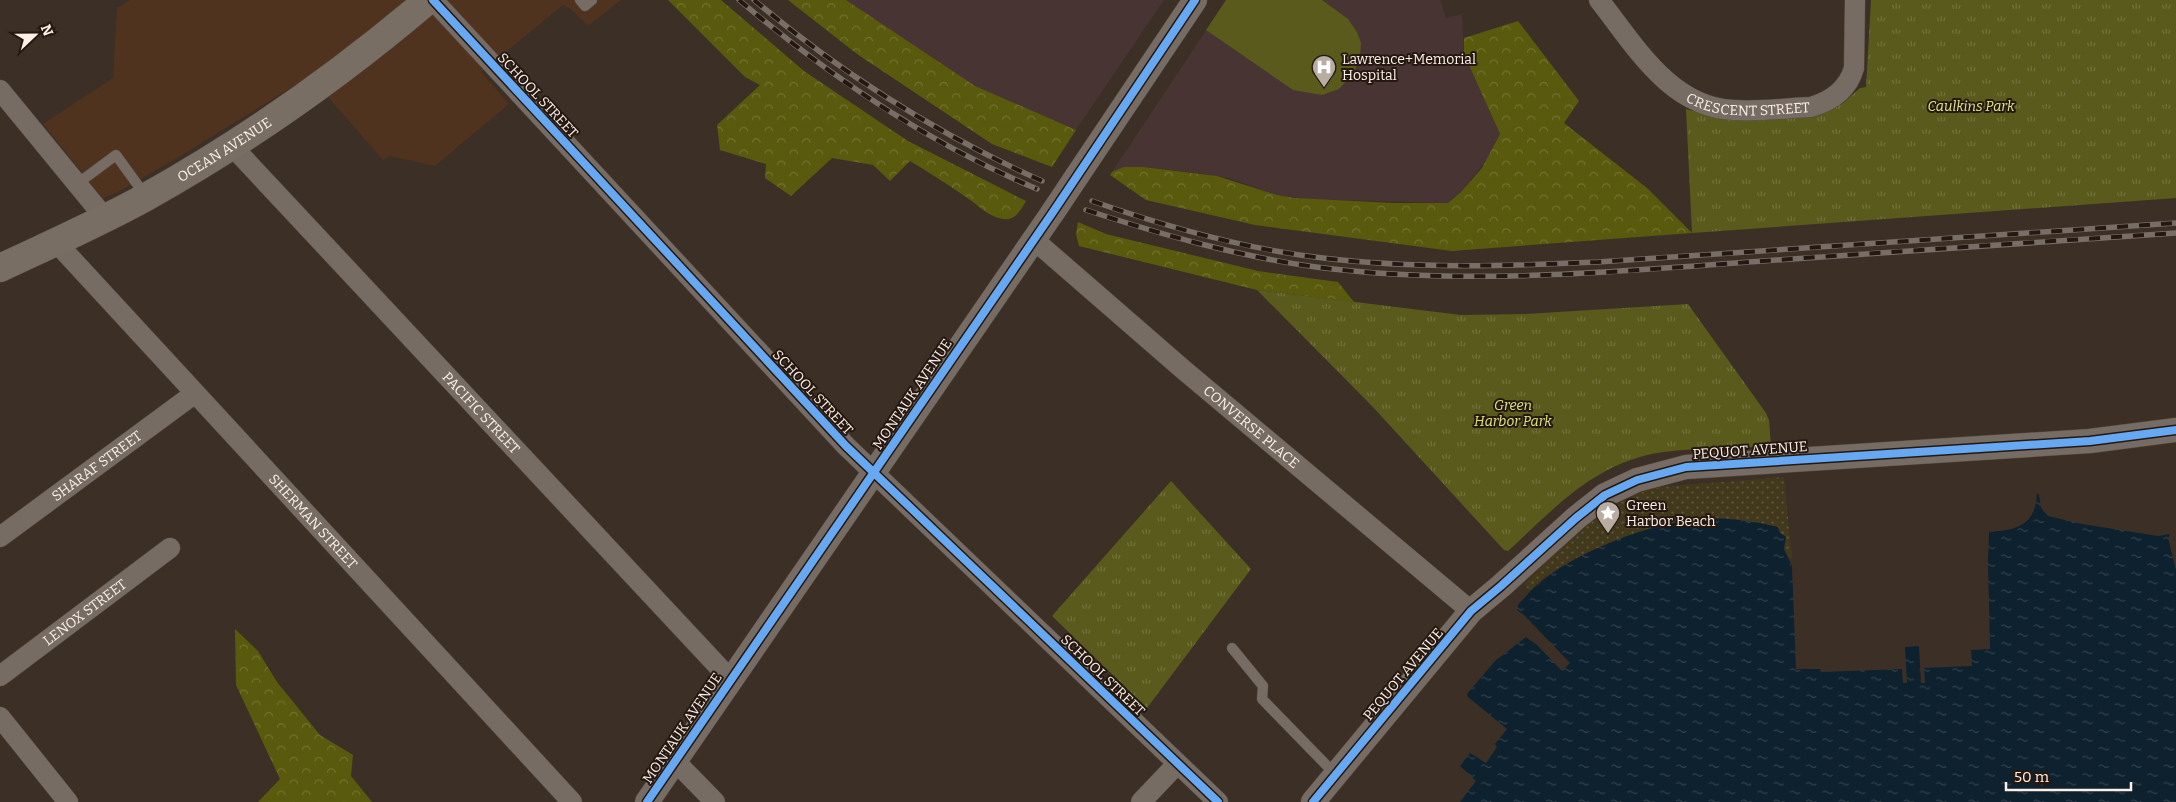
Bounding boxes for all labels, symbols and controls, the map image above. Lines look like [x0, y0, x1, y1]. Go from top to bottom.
north arrow [10, 10, 60, 60]
text: N [37, 22, 57, 39]
street label: SCHOOL STREET [494, 49, 581, 141]
place label: Lawrence+Memorial Hospital [1342, 51, 1476, 84]
hospital icon: Lawrence+Memorial Hospital [1311, 54, 1337, 88]
street label: CRESCENT STREET [1683, 89, 1810, 120]
park label: Caulkins Park [1928, 98, 2015, 115]
street label: OCEAN AVENUE [174, 114, 275, 186]
street label: MONTAUK AVENUE [869, 336, 956, 453]
street label: SCHOOL STREET [769, 346, 856, 438]
street label: PACIFIC STREET [439, 369, 523, 457]
street label: CONVERSE PLACE [1200, 382, 1302, 472]
park label: Green Harbor Park [1474, 397, 1552, 430]
street label: SHARAF STREET [48, 427, 145, 505]
street label: PEQUOT AVENUE [1692, 438, 1808, 463]
street label: SHERMAN STREET [265, 471, 361, 572]
place label: Green Harbor Beach [1626, 497, 1716, 530]
place icon: Green Harbor Beach [1595, 500, 1621, 534]
street label: LENOX STREET [40, 576, 130, 649]
street label: PEQUOT AVENUE [1360, 625, 1447, 724]
street label: SCHOOL STREET [1057, 631, 1148, 720]
street label: MONTAUK AVENUE [639, 670, 726, 787]
scale bar [2006, 760, 2131, 792]
text: 50 m [2014, 768, 2050, 786]

